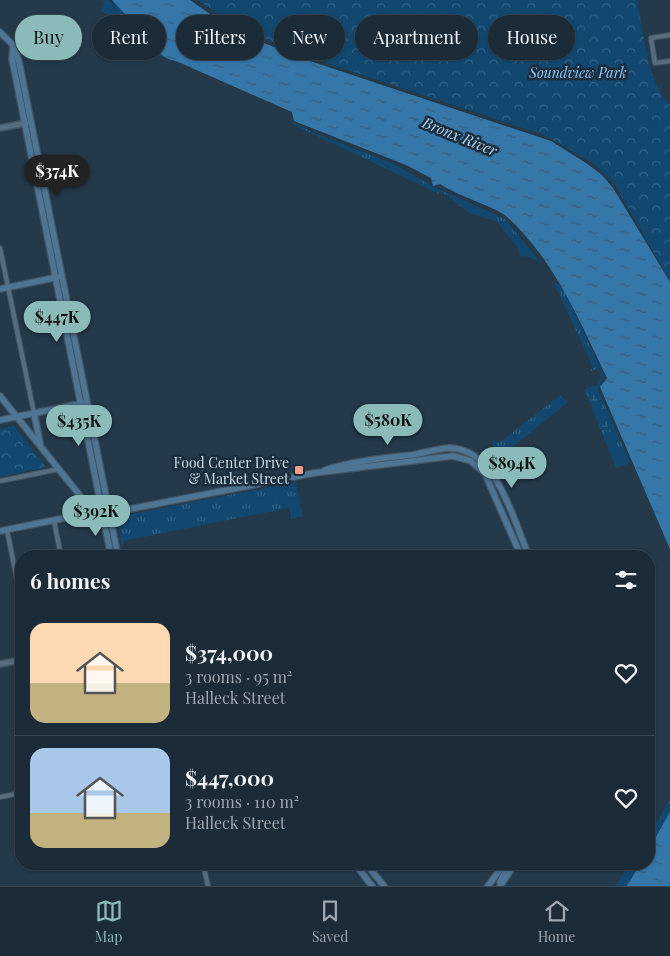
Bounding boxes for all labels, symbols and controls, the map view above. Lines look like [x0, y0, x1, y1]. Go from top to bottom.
chip: Buy [15, 15, 82, 60]
chip: Rent [92, 15, 166, 60]
chip: Filters [176, 15, 264, 60]
chip: New [274, 15, 345, 60]
chip: Apartment [355, 15, 478, 60]
chip: House [488, 15, 575, 60]
park label: Soundview Park [528, 63, 627, 82]
water label: Bronx River [419, 112, 501, 160]
pin: $374K [22, 154, 92, 197]
text: $374K [35, 160, 79, 181]
pin: $447K [22, 300, 92, 343]
text: $447K [35, 306, 79, 327]
pin: $435K [44, 404, 114, 447]
pin: $580K [353, 404, 423, 446]
text: $580K [364, 409, 412, 430]
text: $435K [57, 410, 101, 431]
pin: $894K [477, 446, 547, 489]
text: $894K [489, 452, 535, 473]
place label: Food Center Drive & Market Street [174, 453, 290, 488]
marker: Food Center Drive & Market Street [293, 464, 305, 476]
pin: $392K [61, 494, 131, 537]
text: $392K [73, 500, 119, 521]
text: 6 homes [30, 566, 110, 594]
icon: filters [612, 566, 640, 594]
text: $374,000 [185, 638, 273, 666]
icon: home [70, 643, 130, 703]
icon: heart [612, 659, 640, 687]
text: 3 rooms · 95 m² [185, 666, 292, 687]
text: Halleck Street [185, 687, 285, 708]
text: $447,000 [185, 763, 274, 791]
icon: home [70, 768, 130, 828]
icon: heart [612, 784, 640, 812]
text: 3 rooms · 110 m² [185, 791, 299, 812]
text: Halleck Street [185, 812, 285, 833]
tab: Map [95, 897, 123, 946]
tab: Saved [312, 897, 348, 946]
tab: Home [538, 897, 575, 946]

